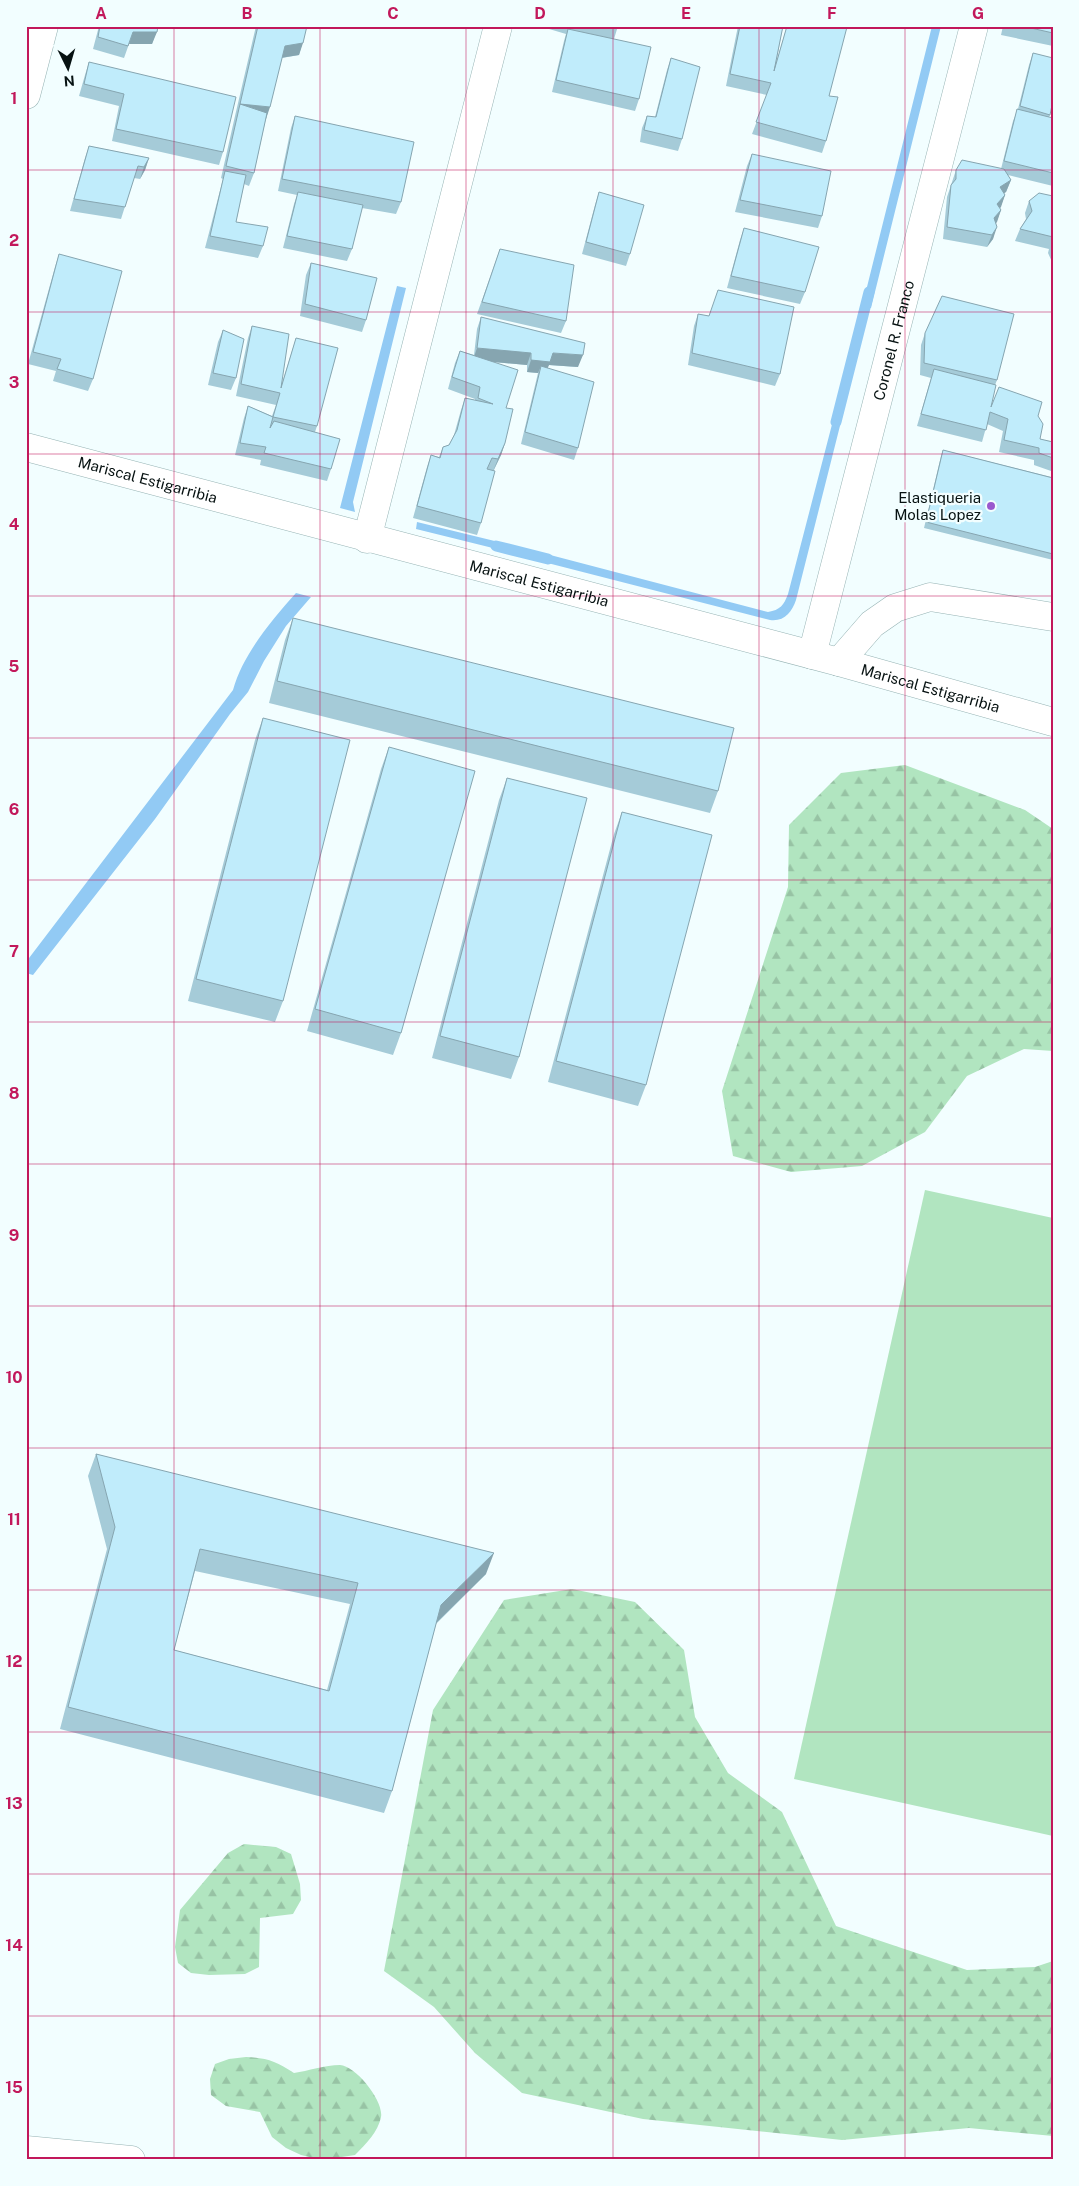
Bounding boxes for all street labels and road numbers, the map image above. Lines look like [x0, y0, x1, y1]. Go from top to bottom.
street label: Coronel R. Franco [869, 278, 917, 402]
street label: Mariscal Estigarribia [76, 453, 219, 506]
street label: Mariscal Estigarribia [468, 556, 611, 609]
street label: Mariscal Estigarribia [859, 660, 1002, 715]

